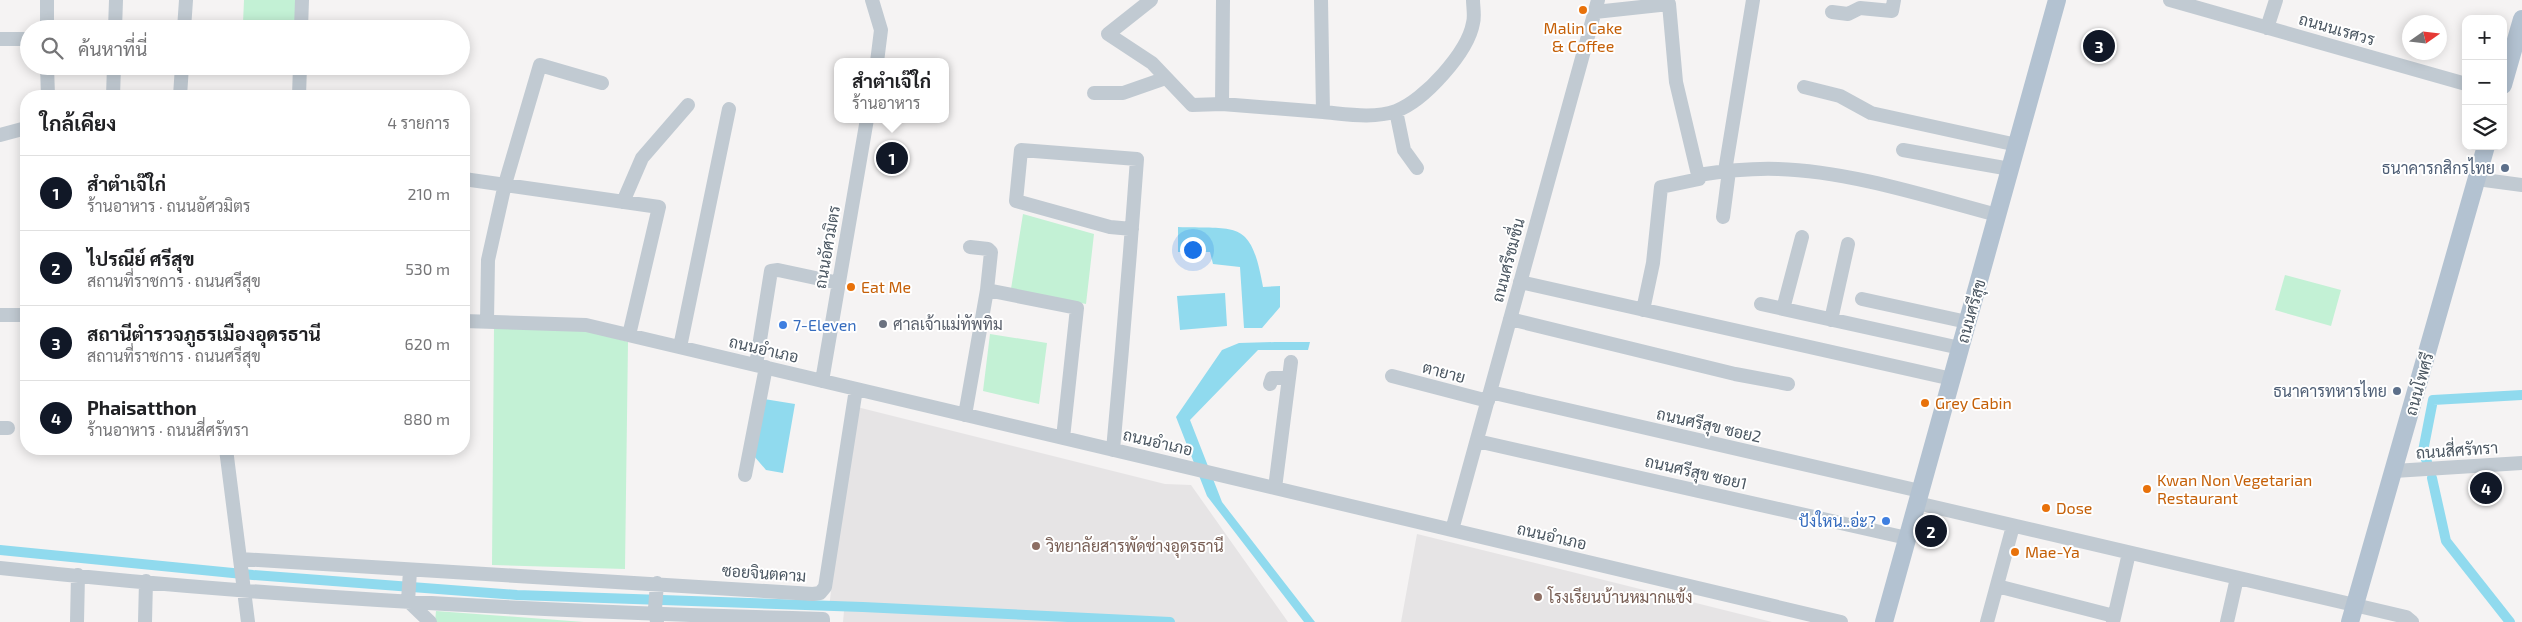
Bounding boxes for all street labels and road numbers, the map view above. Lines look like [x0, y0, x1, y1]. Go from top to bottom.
street label: ถนนนเรศวร [2297, 9, 2378, 48]
street label: ถนนอัศวมิตร [810, 204, 843, 290]
street label: ถนนศรีชมชื่น [1483, 215, 1528, 304]
street label: ถนนศรีสุข [1951, 276, 1992, 346]
street label: ถนนอำเภอ [727, 331, 801, 366]
street label: ถนนโพศรี [2400, 350, 2437, 418]
street label: ตายาย [1421, 357, 1468, 386]
street label: ถนนศรีสุข ซอย2 [1654, 402, 1764, 449]
street label: ถนนอำเภอ [1121, 424, 1195, 459]
street label: ถนนสี่ศรัทรา [2415, 433, 2499, 462]
street label: ถนนศรีสุข ซอย1 [1643, 450, 1749, 495]
street label: ถนนอำเภอ [1515, 518, 1589, 553]
street label: ซอยจินตคาม [721, 560, 807, 585]

